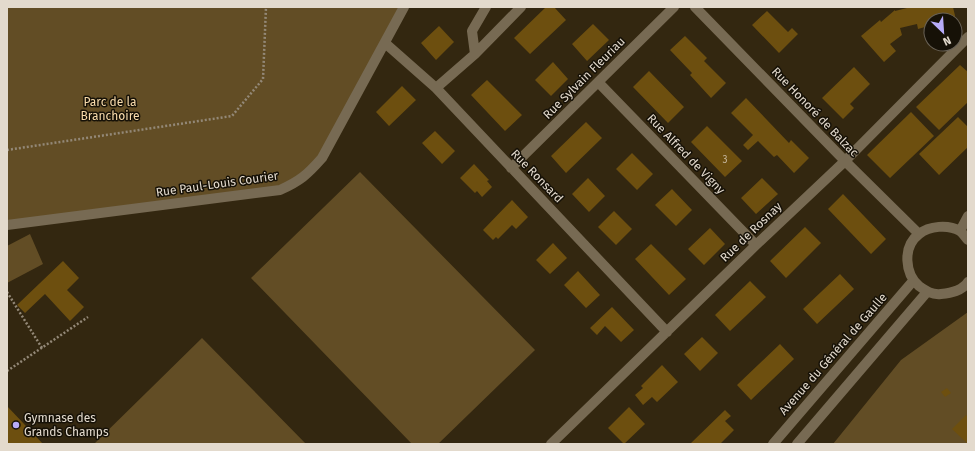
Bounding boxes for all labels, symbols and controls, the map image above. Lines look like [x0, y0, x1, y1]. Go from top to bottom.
north arrow [923, 12, 963, 52]
text: N [941, 33, 953, 48]
street label: Rue Sylvain Fleuriau [540, 34, 628, 122]
street label: Rue Honoré de Balzac [769, 64, 861, 160]
park label: Parc de la Branchoire [80, 95, 140, 123]
street label: Rue Alfred de Vigny [644, 111, 728, 197]
street label: Rue Ronsard [508, 146, 566, 206]
house number: 3 [723, 154, 728, 166]
street label: Rue Paul-Louis Courier [155, 168, 279, 200]
street label: Rue de Rosnay [717, 199, 785, 265]
street label: Avenue du Général de Gaulle [776, 290, 890, 418]
place label: Gymnase des Grands Champs [24, 411, 109, 439]
marker: Gymnase des Grands Champs [11, 420, 21, 430]

